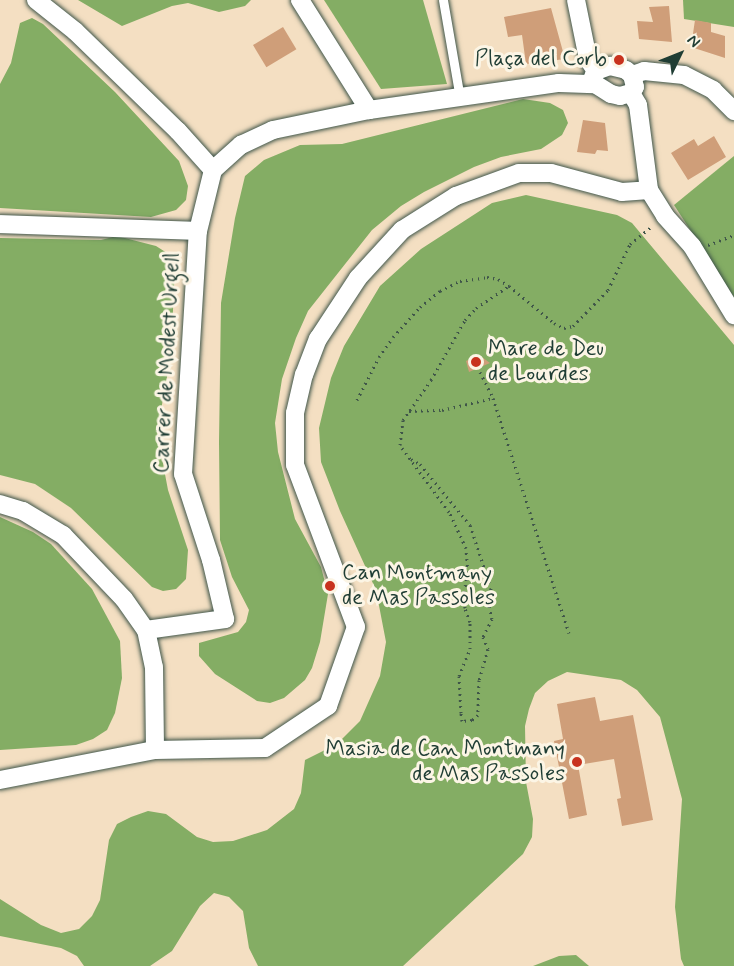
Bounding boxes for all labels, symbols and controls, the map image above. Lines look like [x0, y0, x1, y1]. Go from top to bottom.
north arrow [650, 24, 710, 84]
text: N [682, 30, 705, 52]
place label: Plaça del Corb [473, 47, 607, 73]
marker: Plaça del Corb [612, 53, 626, 67]
street label: Carrer de Modest Urgell [149, 251, 187, 475]
place label: Mare de Deu de Lourdes [488, 336, 603, 388]
marker: Mare de Deu de Lourdes [469, 355, 483, 369]
place label: Can Montmany de Mas Passoles [342, 560, 492, 612]
marker: Can Montmany de Mas Passoles [323, 579, 337, 593]
place label: Masia de Can Montmany de Mas Passoles [327, 736, 565, 788]
marker: Masia de Can Montmany de Mas Passoles [570, 755, 584, 769]

